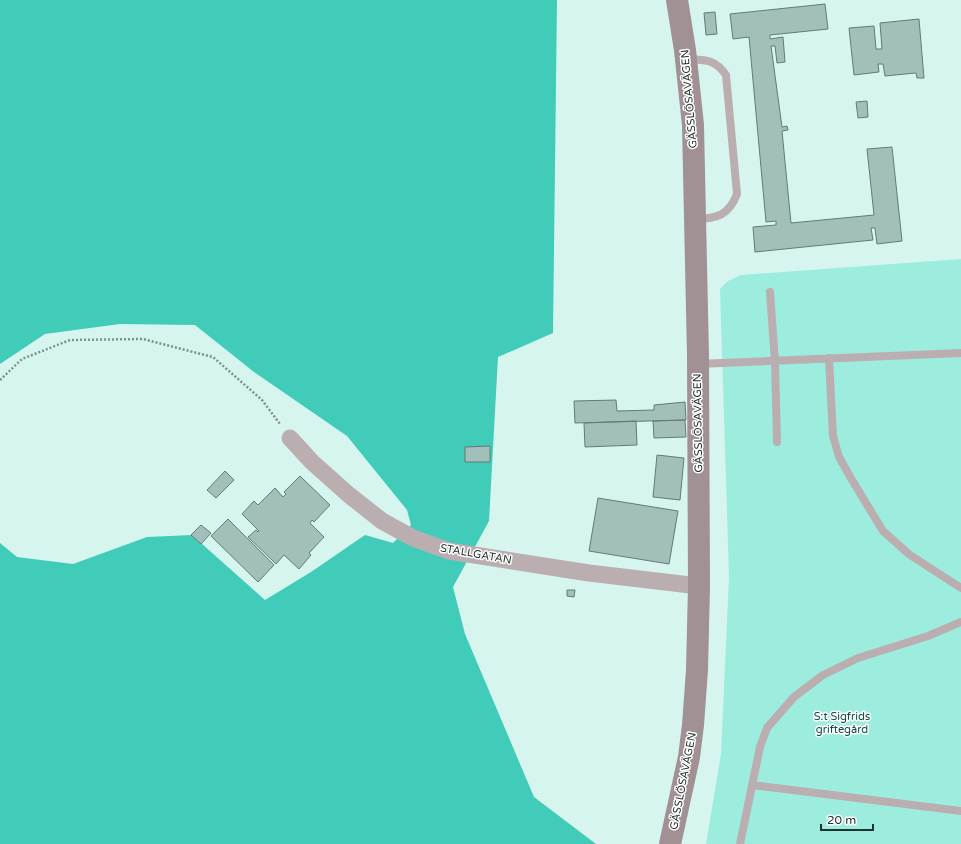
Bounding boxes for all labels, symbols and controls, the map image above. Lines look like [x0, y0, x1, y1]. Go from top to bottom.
street label: GÄSSLÖSAVÄGEN [678, 49, 700, 149]
street label: GÄSSLÖSAVÄGEN [691, 373, 705, 473]
street label: STALLGATAN [439, 541, 513, 567]
park label: S:t Sigfrids griftegård [814, 710, 870, 736]
street label: GÄSSLÖSAVÄGEN [667, 731, 699, 831]
scale bar [821, 806, 873, 832]
text: 20 m [827, 813, 856, 827]

